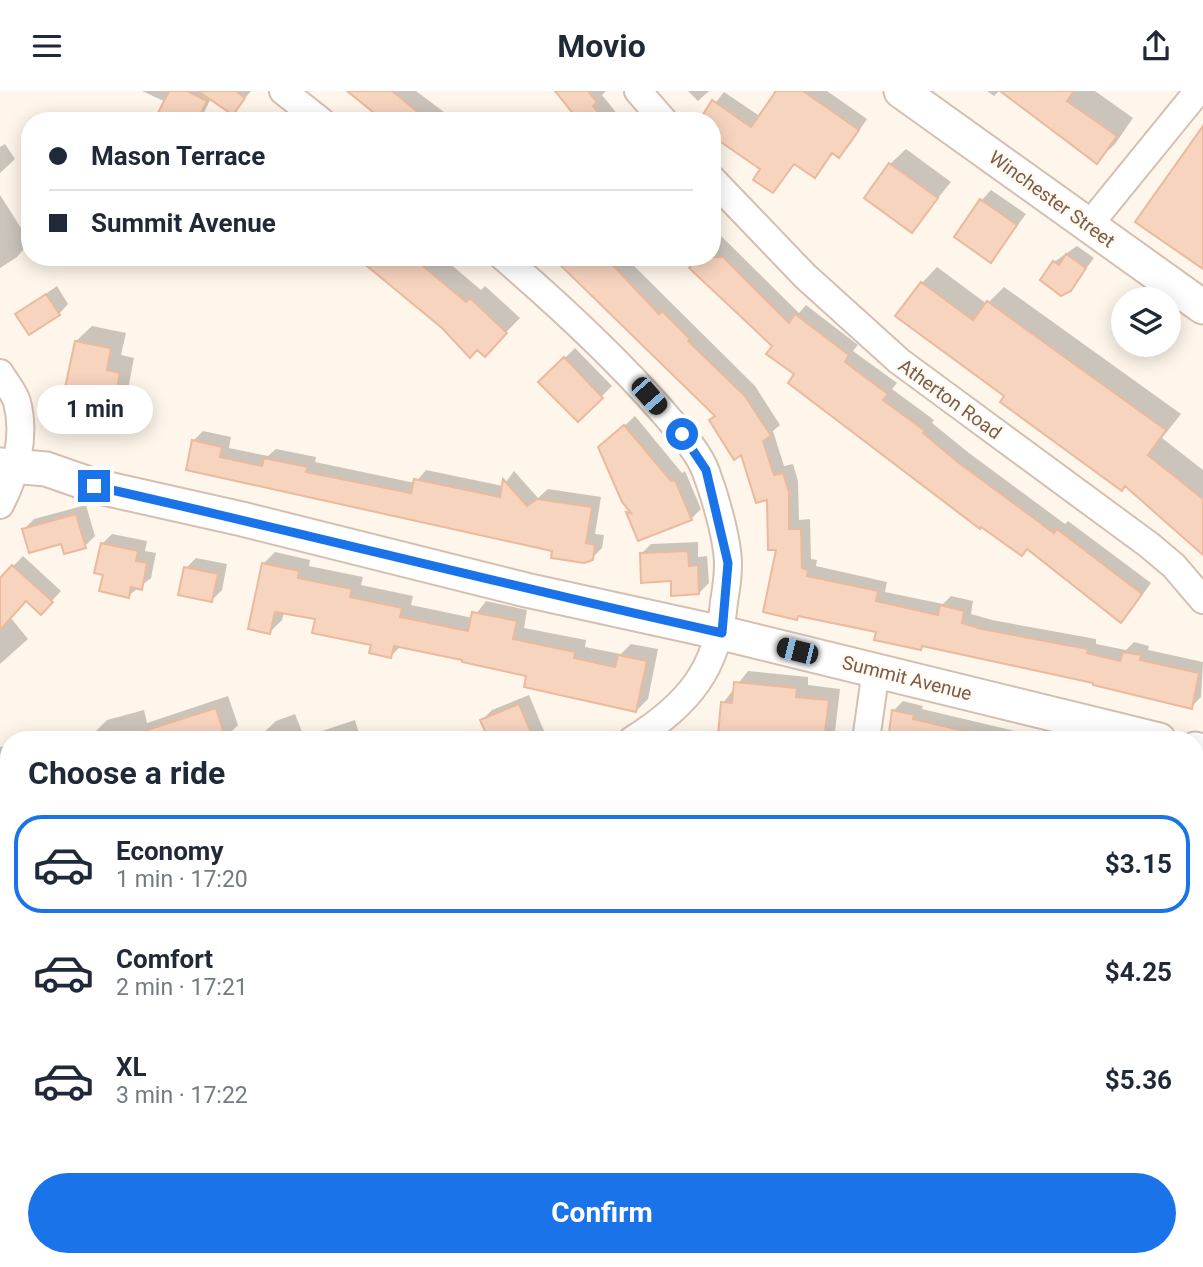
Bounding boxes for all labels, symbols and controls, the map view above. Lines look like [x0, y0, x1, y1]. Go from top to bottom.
icon: menu [28, 27, 66, 65]
text: Movio [557, 27, 646, 65]
icon: share [1137, 27, 1175, 65]
text: Mason Terrace [91, 141, 265, 171]
street label: Winchester Street [985, 146, 1119, 252]
text: Summit Avenue [91, 208, 276, 238]
map controls [1111, 287, 1181, 357]
button: layers [1111, 287, 1181, 357]
street label: Atherton Road [894, 354, 1006, 444]
car [628, 373, 671, 419]
callout: 1 min [36, 385, 152, 433]
text: 1 min [66, 396, 124, 423]
route start [666, 418, 698, 450]
route end [78, 470, 110, 502]
car [775, 636, 820, 666]
street label: Summit Avenue [840, 651, 974, 705]
text: Choose a ride [28, 754, 225, 792]
icon: car [32, 833, 95, 896]
text: Economy [116, 836, 223, 866]
text: $3.15 [1105, 849, 1172, 879]
text: 1 min · 17:20 [116, 866, 248, 893]
icon: car [32, 941, 95, 1004]
text: Comfort [116, 944, 213, 974]
text: $4.25 [1105, 957, 1172, 987]
text: 2 min · 17:21 [116, 974, 248, 1001]
icon: car [32, 1049, 95, 1112]
text: XL [116, 1052, 147, 1082]
text: $5.36 [1105, 1065, 1172, 1095]
text: 3 min · 17:22 [116, 1082, 248, 1109]
button: Confirm [28, 1173, 1176, 1253]

